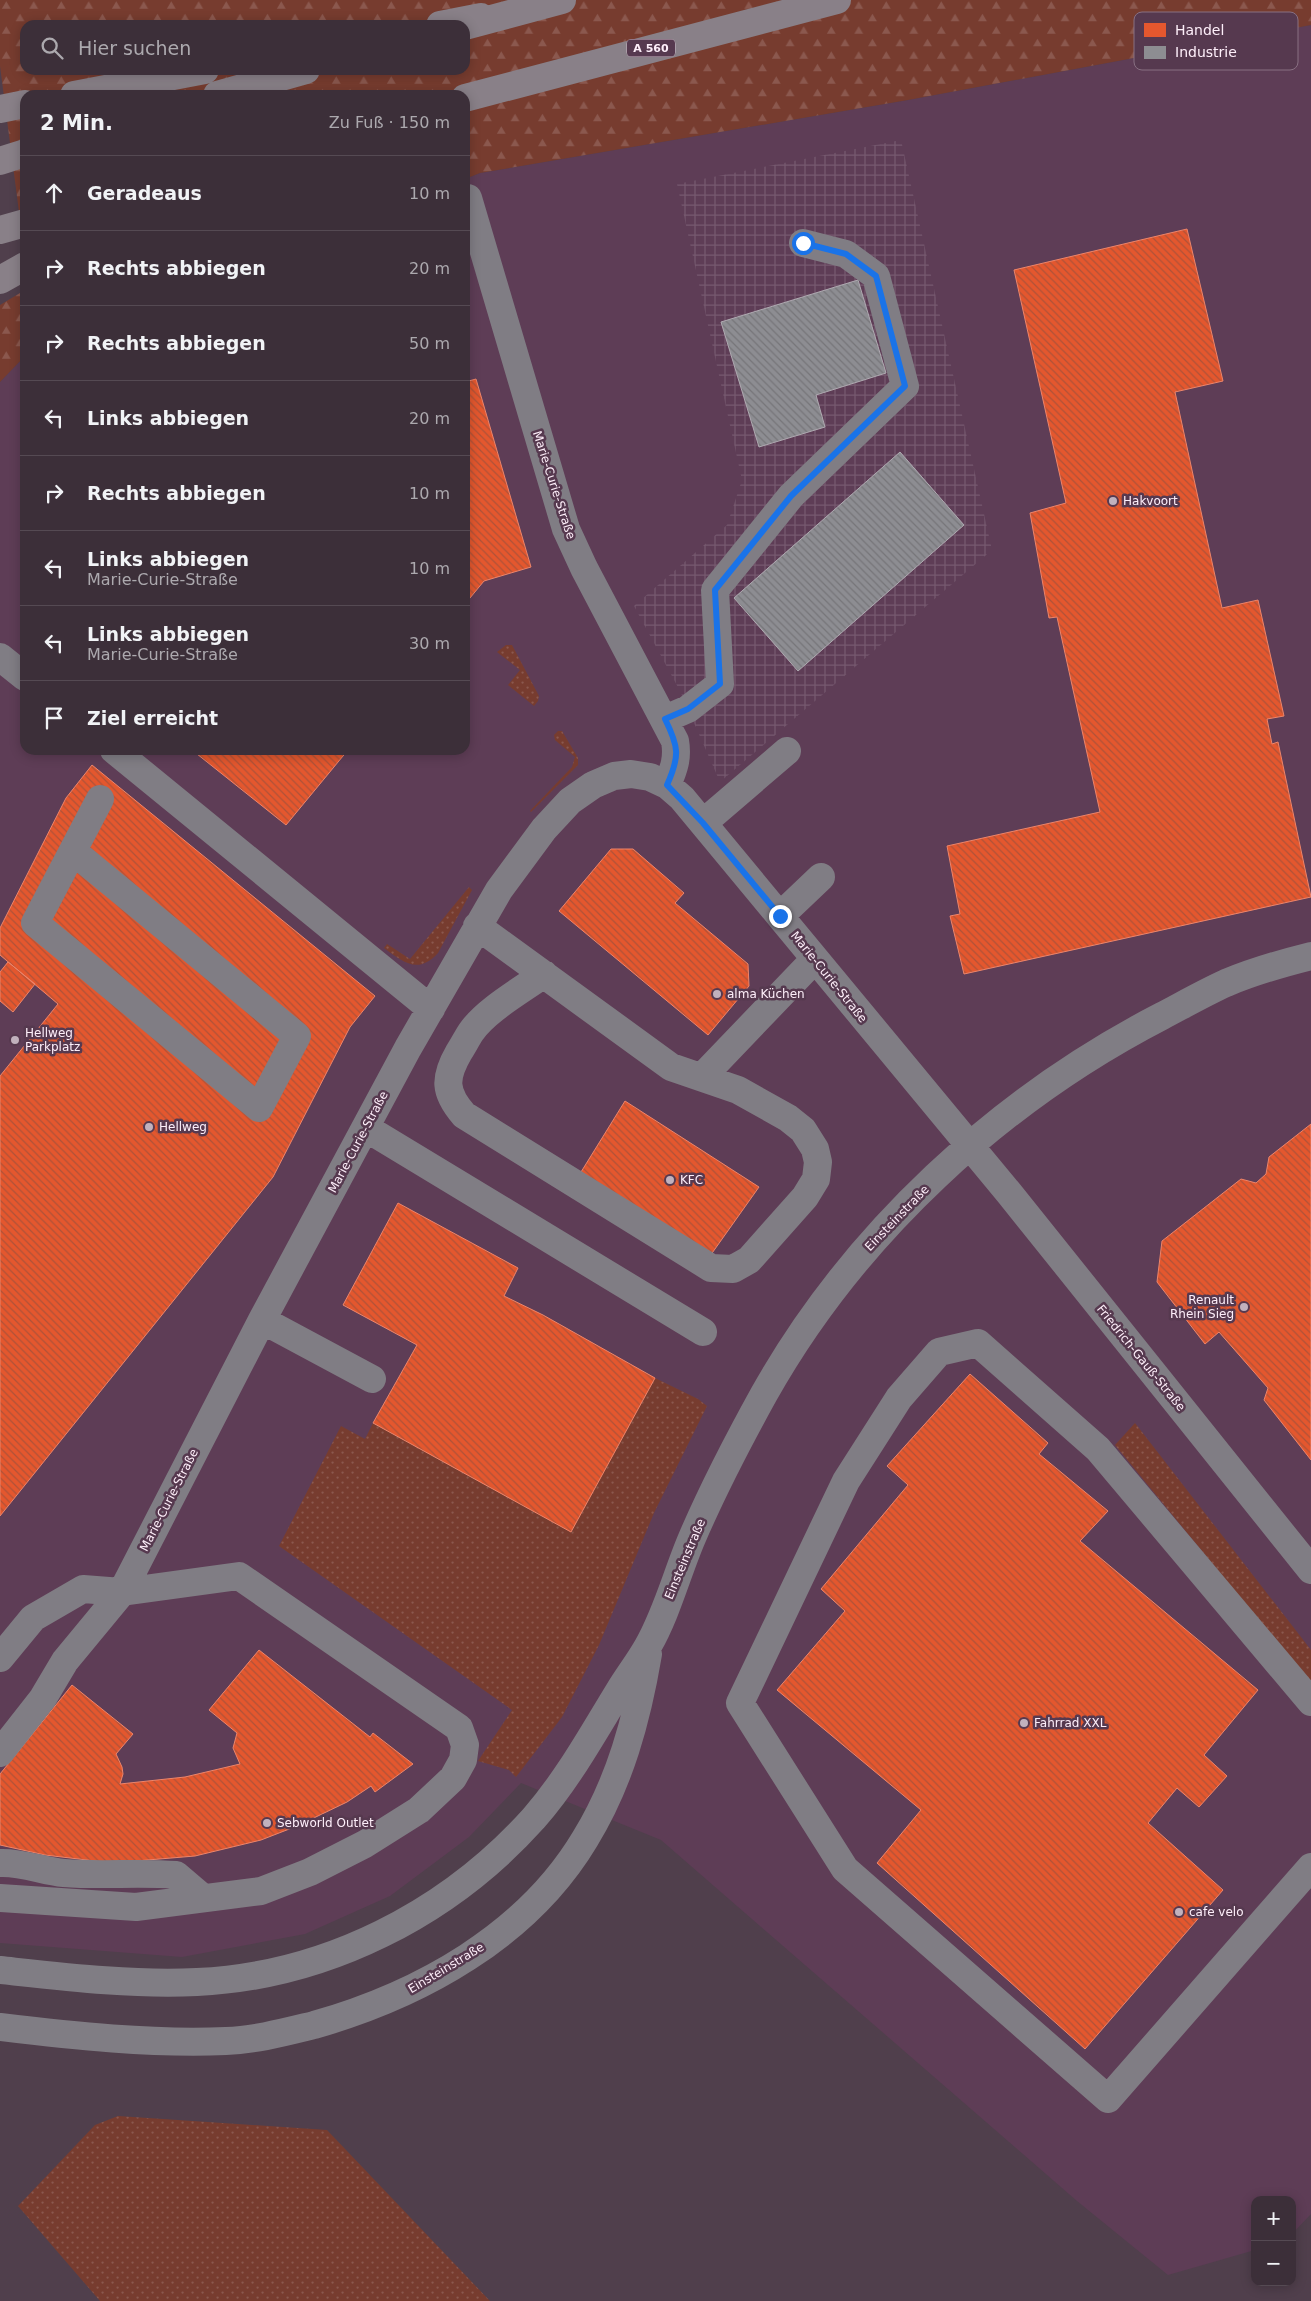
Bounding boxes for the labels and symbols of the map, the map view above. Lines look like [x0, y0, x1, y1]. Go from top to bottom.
legend [1134, 12, 1298, 70]
text: Handel [1175, 22, 1224, 38]
road number: A 560 [627, 40, 675, 56]
text: Industrie [1175, 44, 1237, 60]
route start [792, 232, 815, 255]
street label: Marie-Curie-Straße [530, 429, 578, 541]
place label: Hakvoort [1123, 494, 1178, 508]
marker: Hakvoort [1107, 495, 1119, 507]
route end [769, 905, 792, 928]
street label: Marie-Curie-Straße [788, 929, 870, 1025]
place label: alma Küchen [727, 987, 805, 1001]
marker: alma Küchen [711, 988, 723, 1000]
place label: Hellweg Parkplatz [25, 1026, 80, 1054]
marker: Hellweg Parkplatz [9, 1034, 21, 1046]
street label: Marie-Curie-Straße [325, 1089, 391, 1195]
place label: Hellweg [159, 1120, 207, 1134]
marker: Hellweg [143, 1121, 155, 1133]
place label: KFC [680, 1173, 703, 1187]
marker: KFC [664, 1174, 676, 1186]
street label: Einsteinstraße [862, 1182, 932, 1254]
place label: Renault Rhein Sieg [1170, 1293, 1234, 1321]
marker: Renault Rhein Sieg [1238, 1301, 1250, 1313]
street label: Friedrich-Gauß-Straße [1094, 1302, 1188, 1414]
street label: Marie-Curie-Straße [137, 1446, 201, 1554]
street label: Einsteinstraße [662, 1517, 708, 1601]
place label: Fahrrad XXL [1034, 1716, 1107, 1730]
marker: Fahrrad XXL [1018, 1717, 1030, 1729]
place label: Sebworld Outlet [277, 1816, 374, 1830]
marker: Sebworld Outlet [261, 1817, 273, 1829]
place label: cafe velo [1189, 1905, 1244, 1919]
marker: cafe velo [1173, 1906, 1185, 1918]
street label: Einsteinstraße [406, 1940, 486, 1996]

